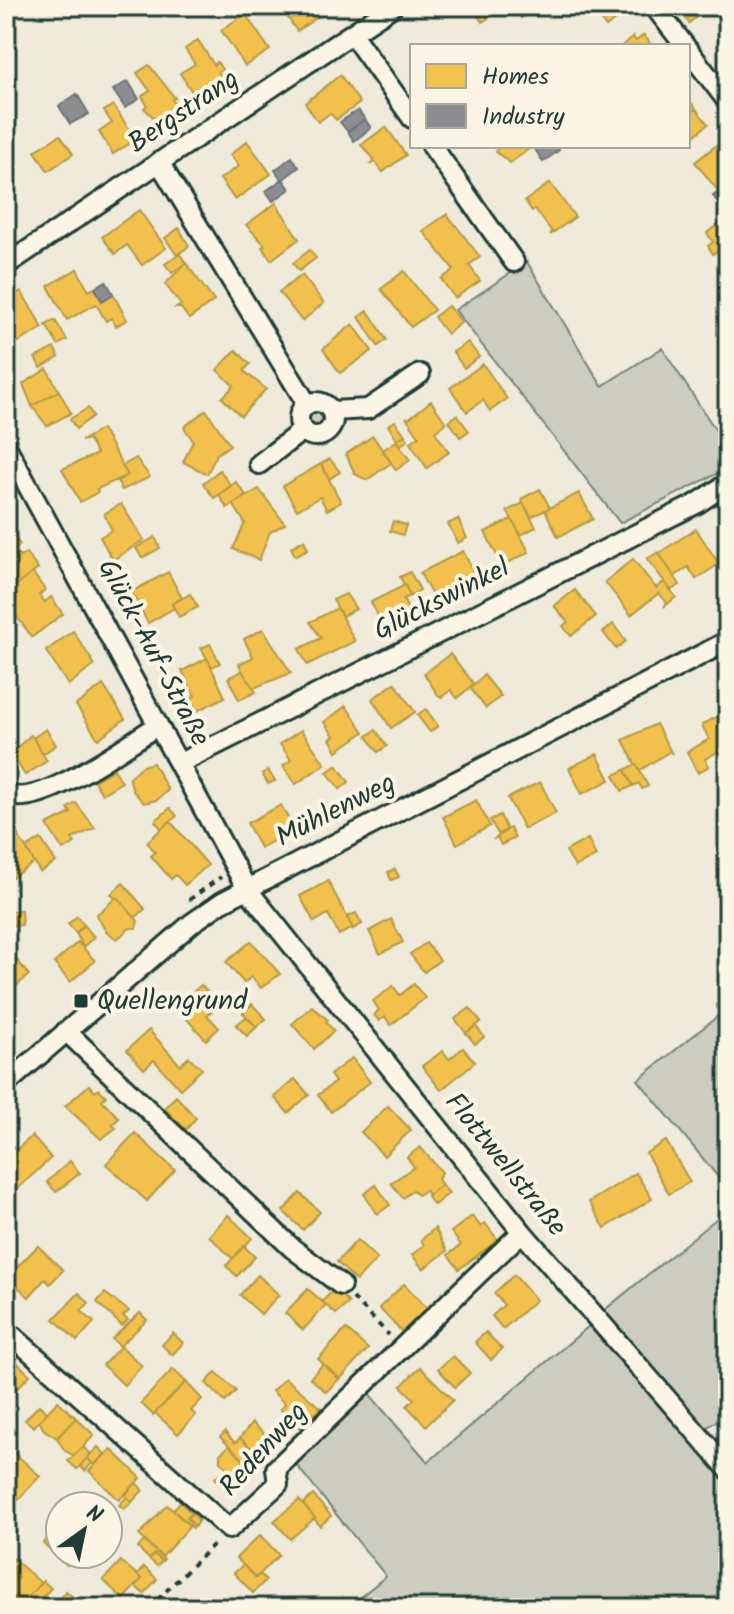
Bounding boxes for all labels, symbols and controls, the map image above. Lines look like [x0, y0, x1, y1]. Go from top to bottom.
legend [410, 44, 690, 148]
street label: Bergstrang [119, 58, 249, 166]
text: Homes [482, 58, 549, 97]
text: Industry [482, 98, 565, 137]
street label: Glückswinkel [366, 546, 518, 654]
street label: Glück-Auf-Straße [85, 551, 222, 755]
street label: Mühlenweg [268, 762, 404, 860]
place label: Quellengrund [97, 979, 248, 1024]
marker: Quellengrund [72, 992, 90, 1010]
street label: Flottwellstraße [432, 1083, 578, 1248]
street label: Redenweg [209, 1392, 319, 1508]
north arrow [44, 1490, 124, 1570]
text: N [78, 1497, 109, 1534]

